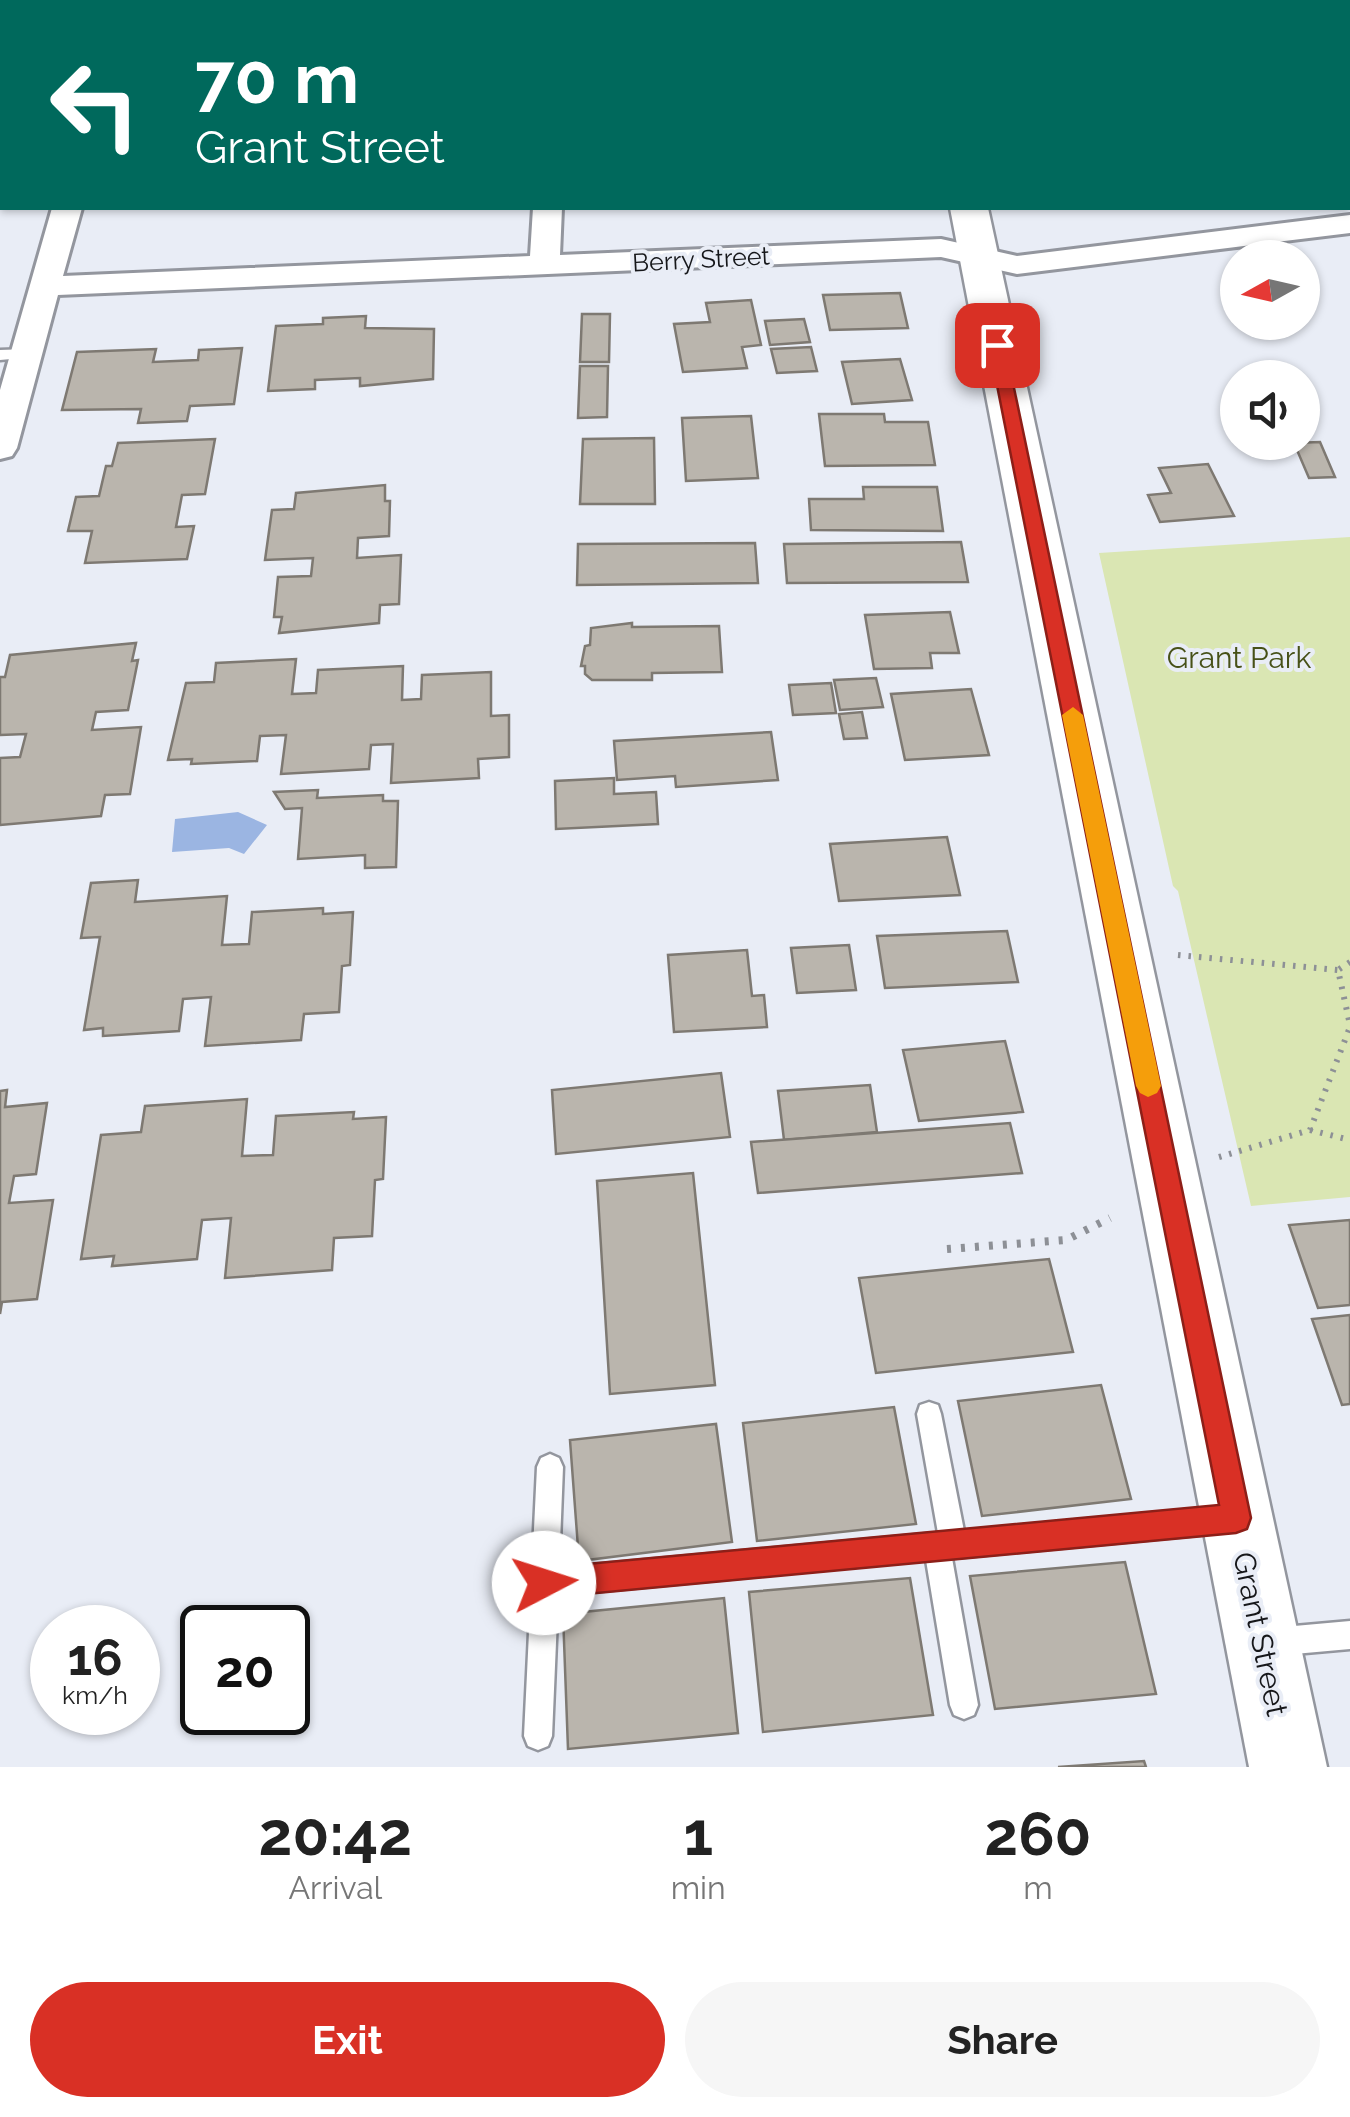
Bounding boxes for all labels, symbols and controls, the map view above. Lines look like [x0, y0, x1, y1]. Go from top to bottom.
text: 70 m [195, 37, 359, 119]
icon: left [30, 40, 160, 170]
text: Grant Street [195, 121, 445, 174]
street label: Berry Street [632, 240, 771, 278]
north arrow [1220, 240, 1320, 340]
map controls [1220, 240, 1320, 460]
pin [955, 303, 1040, 388]
icon: arrive [970, 318, 1025, 373]
button: sound [1220, 360, 1320, 460]
park label: Grant Park [1167, 640, 1311, 675]
position arrow [492, 1531, 596, 1635]
street label: Grant Street [1226, 1549, 1295, 1719]
speed limit sign: 20 [180, 1605, 310, 1735]
text: 16 [67, 1628, 123, 1687]
text: km/h [62, 1680, 128, 1710]
text: 20:42 [259, 1799, 412, 1869]
text: 1 [683, 1799, 713, 1869]
text: 260 [984, 1799, 1091, 1869]
text: Arrival [288, 1869, 382, 1906]
text: min [671, 1869, 726, 1906]
text: m [1023, 1869, 1053, 1906]
button: Exit [30, 1982, 665, 2097]
button: Share [685, 1982, 1320, 2097]

